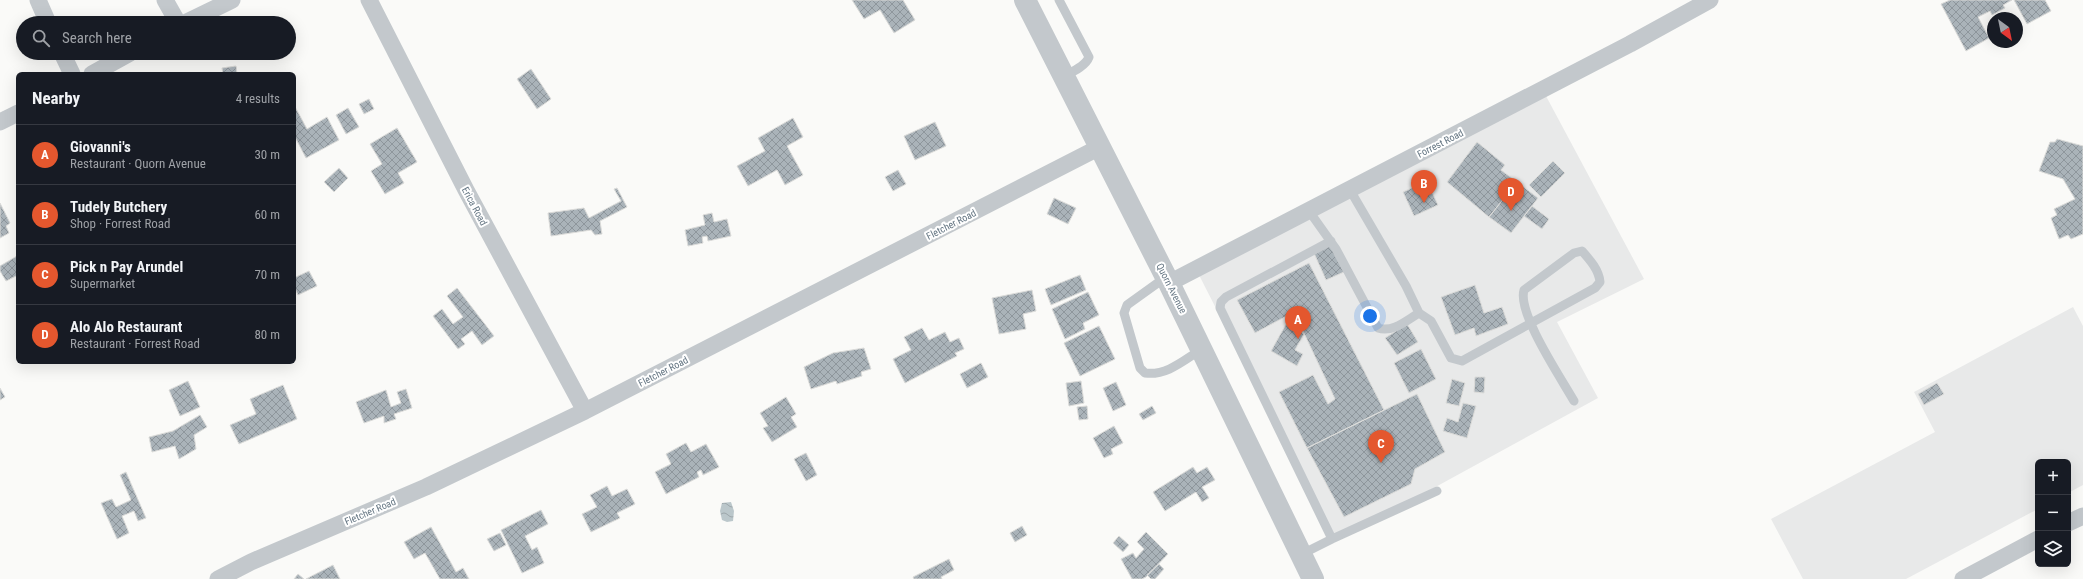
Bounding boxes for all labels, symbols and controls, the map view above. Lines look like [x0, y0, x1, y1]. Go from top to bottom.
north arrow [1987, 12, 2023, 48]
search box [16, 16, 296, 60]
icon: search [30, 27, 52, 49]
text: Search here [62, 29, 132, 47]
text: Nearby [32, 88, 80, 108]
text: 4 results [236, 91, 280, 106]
street label: Forrest Road [1415, 127, 1465, 160]
text: Giovanni's [70, 138, 131, 156]
text: A [41, 147, 49, 162]
text: 30 m [254, 147, 280, 162]
text: Restaurant · Quorn Avenue [70, 156, 206, 171]
pin: B [1411, 170, 1437, 203]
pin: D [1498, 178, 1524, 211]
street label: Erica Road [460, 185, 489, 227]
text: Tudely Butchery [70, 198, 167, 216]
text: B [41, 207, 49, 222]
text: 60 m [254, 207, 280, 222]
street label: Fletcher Road [925, 207, 978, 242]
text: Shop · Forrest Road [70, 216, 171, 231]
text: Pick n Pay Arundel [70, 258, 183, 276]
street label: Quorn Avenue [1154, 261, 1189, 315]
text: C [41, 267, 49, 282]
text: 70 m [254, 267, 280, 282]
text: Supermarket [70, 276, 135, 291]
pin: A [1285, 306, 1311, 339]
your location [1360, 306, 1380, 326]
text: Alo Alo Restaurant [70, 318, 182, 336]
text: D [41, 327, 49, 342]
text: 80 m [254, 327, 280, 342]
text: Restaurant · Forrest Road [70, 336, 200, 351]
street label: Fletcher Road [637, 354, 690, 389]
pin: C [1368, 430, 1394, 463]
map controls [2035, 459, 2071, 567]
button: + [2035, 459, 2071, 495]
button: − [2035, 495, 2071, 531]
street label: Fletcher Road [343, 496, 397, 527]
button: layers [2035, 531, 2071, 567]

